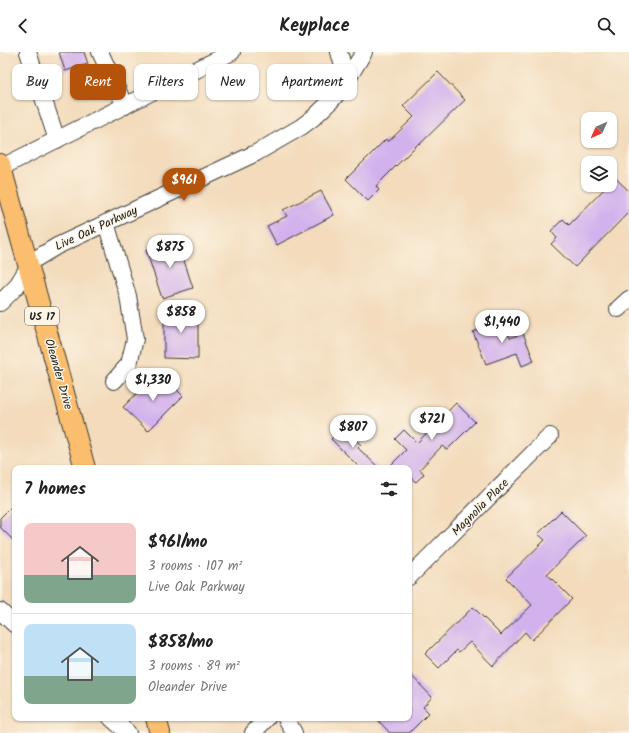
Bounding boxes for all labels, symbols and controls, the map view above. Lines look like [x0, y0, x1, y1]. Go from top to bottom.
text: Keyplace [279, 12, 350, 41]
icon: back [12, 15, 34, 37]
icon: search [595, 15, 617, 37]
chip: Buy [12, 64, 62, 100]
chip: Rent [70, 64, 126, 100]
chip: Filters [134, 64, 198, 100]
chip: New [206, 64, 259, 100]
chip: Apartment [267, 64, 357, 100]
north arrow [581, 112, 617, 148]
map controls [581, 112, 617, 192]
button: layers [581, 156, 617, 192]
pin: $961 [160, 168, 208, 202]
text: $961 [171, 170, 197, 191]
street label: Live Oak Parkway [52, 201, 141, 256]
pin: $875 [146, 235, 194, 269]
text: $875 [156, 237, 184, 258]
pin: $858 [157, 300, 205, 334]
text: $858 [166, 302, 196, 323]
road number: US 17 [25, 307, 59, 325]
pin: $1,440 [469, 310, 535, 344]
text: $1,440 [484, 312, 520, 333]
street label: Oleander Drive [39, 336, 78, 412]
pin: $1,330 [120, 368, 186, 402]
text: $1,330 [135, 370, 171, 391]
pin: $721 [408, 407, 456, 441]
text: $721 [419, 409, 445, 430]
pin: $807 [329, 415, 377, 449]
text: $807 [339, 417, 367, 438]
street label: Magnolia Place [447, 474, 514, 540]
text: 7 homes [24, 476, 86, 503]
icon: filters [378, 478, 400, 500]
text: $961/mo [148, 529, 207, 556]
icon: home [56, 539, 104, 587]
text: 3 rooms · 107 m² [148, 556, 242, 577]
text: Live Oak Parkway [148, 577, 245, 598]
text: $858/mo [148, 629, 213, 656]
icon: home [56, 640, 104, 688]
text: 3 rooms · 89 m² [148, 656, 240, 677]
text: Oleander Drive [148, 677, 227, 698]

